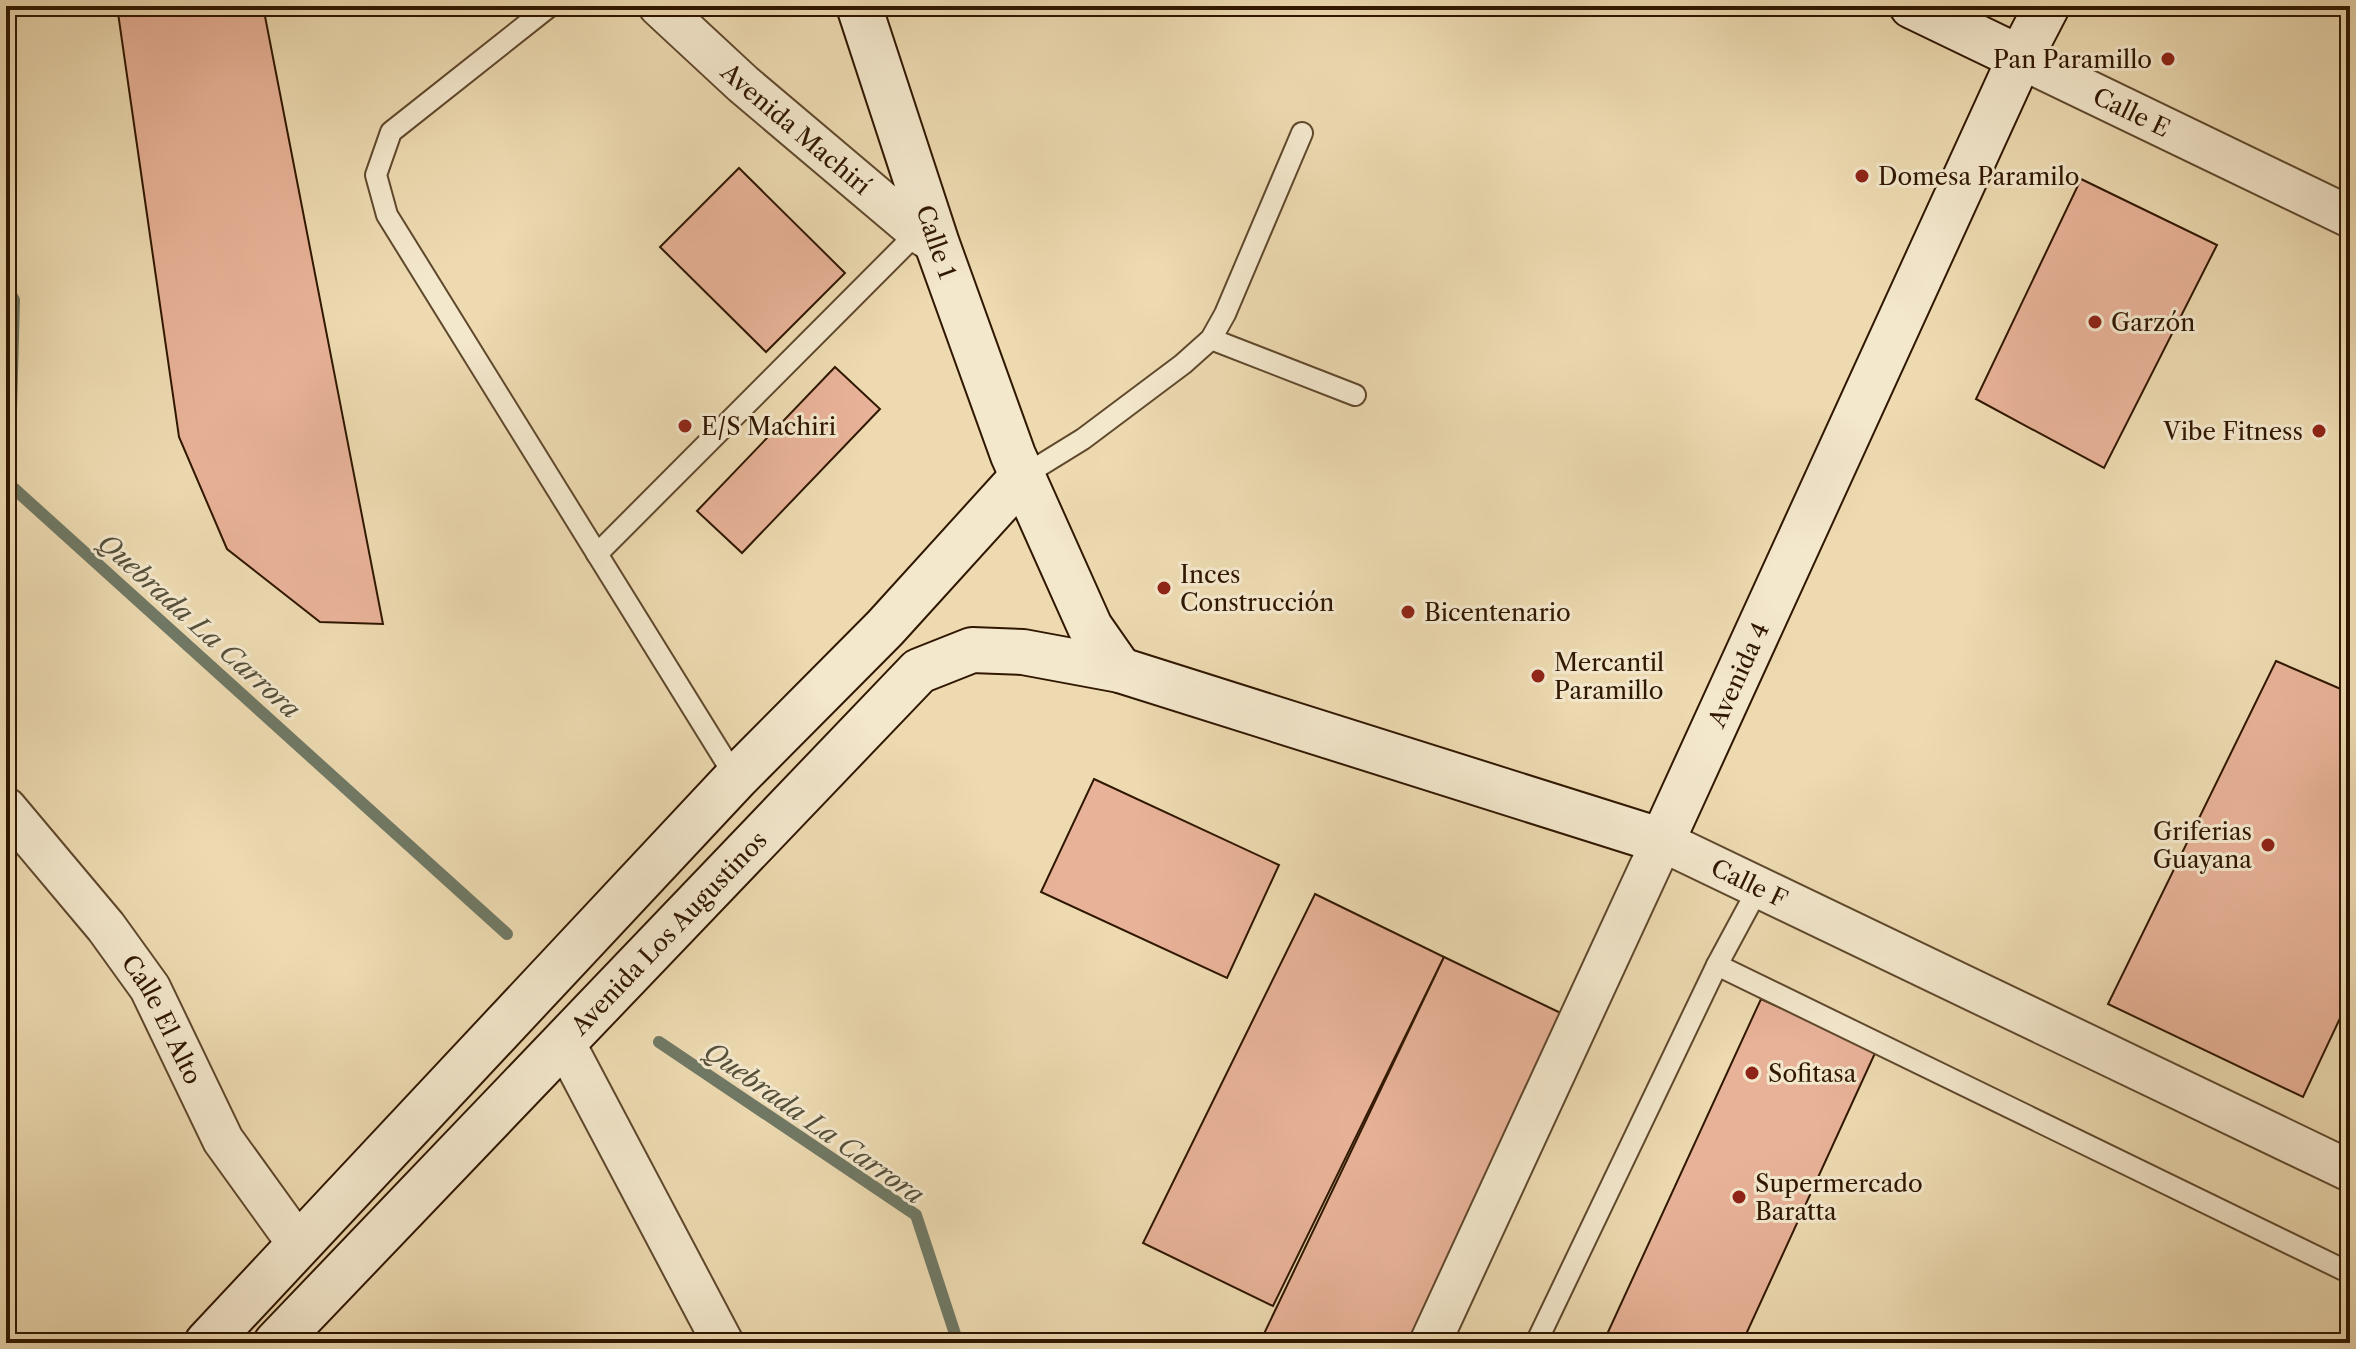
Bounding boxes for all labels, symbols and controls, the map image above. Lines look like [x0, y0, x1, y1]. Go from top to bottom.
place label: Pan Paramillo [1993, 45, 2152, 74]
marker: Pan Paramillo [2159, 50, 2177, 68]
street label: Avenida Machirí [715, 56, 877, 200]
street label: Calle E [2089, 81, 2175, 143]
place label: Domesa Paramilo [1878, 162, 2079, 191]
marker: Domesa Paramilo [1853, 167, 1871, 185]
street label: Calle 1 [911, 201, 963, 282]
place label: Garzón [2111, 308, 2195, 337]
marker: Garzón [2086, 313, 2104, 331]
place label: E/S Machiri [701, 412, 836, 441]
marker: E/S Machiri [676, 417, 694, 435]
place label: Vibe Fitness [2162, 417, 2303, 446]
marker: Vibe Fitness [2310, 422, 2328, 440]
water label: Quebrada La Carrora [91, 527, 307, 726]
place label: Inces Construcción [1180, 560, 1334, 617]
marker: Inces Construcción [1155, 579, 1173, 597]
place label: Bicentenario [1424, 598, 1571, 627]
marker: Bicentenario [1399, 603, 1417, 621]
street label: Avenida 4 [1701, 618, 1774, 732]
place label: Mercantil Paramillo [1554, 648, 1664, 705]
marker: Mercantil Paramillo [1529, 667, 1547, 685]
place label: Griferias Guayana [2153, 817, 2252, 874]
street label: Avenida Los Augustinos [564, 825, 773, 1041]
marker: Griferias Guayana [2259, 836, 2277, 854]
street label: Calle F [1707, 852, 1792, 914]
street label: Calle El Alto [116, 949, 208, 1089]
water label: Quebrada La Carrora [698, 1035, 931, 1211]
place label: Sofitasa [1768, 1059, 1857, 1088]
marker: Sofitasa [1743, 1064, 1761, 1082]
place label: Supermercado Baratta [1755, 1169, 1923, 1226]
marker: Supermercado Baratta [1730, 1188, 1748, 1206]

